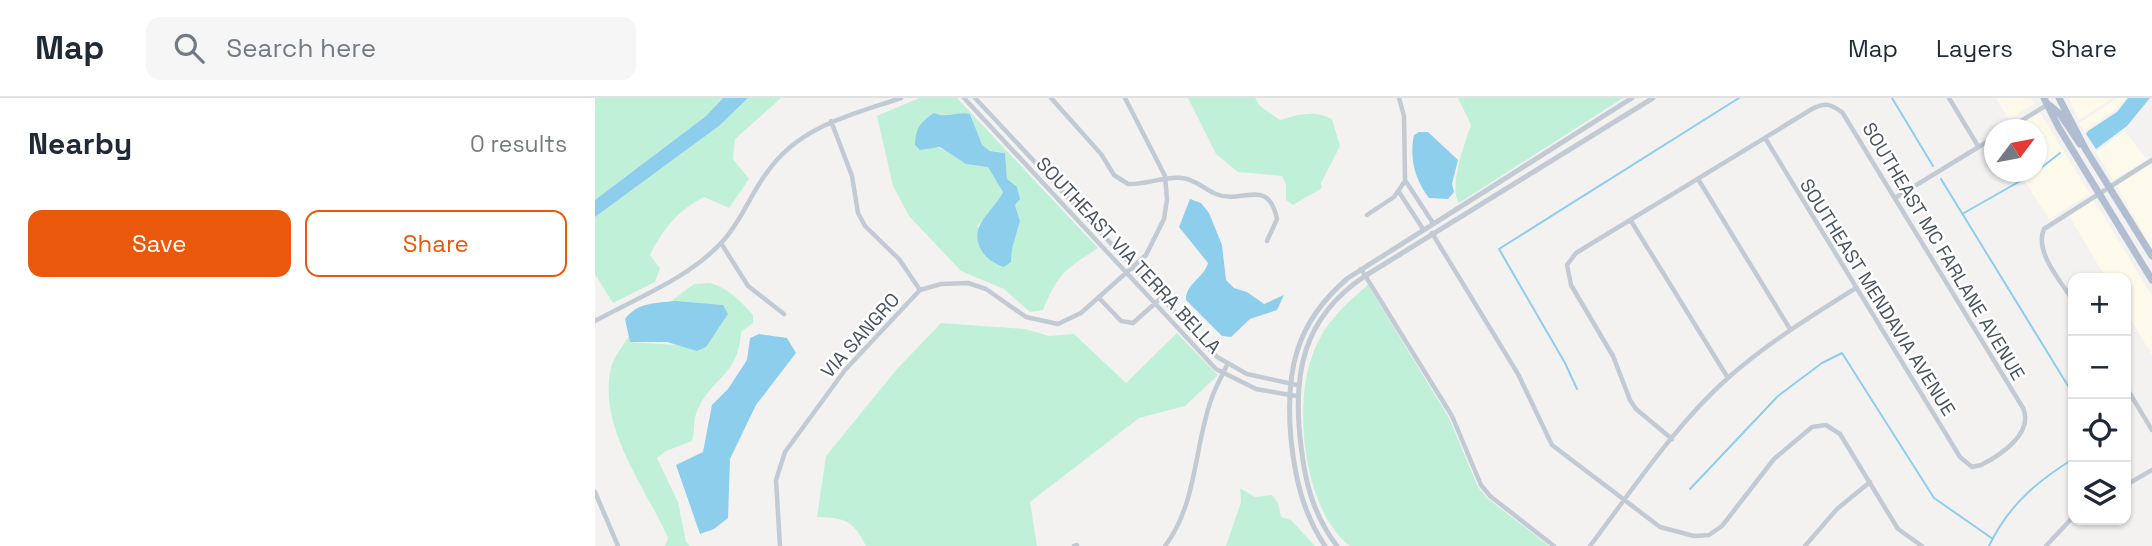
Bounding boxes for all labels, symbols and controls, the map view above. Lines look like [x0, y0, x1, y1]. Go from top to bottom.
search box [146, 17, 636, 80]
text: Map [35, 27, 104, 69]
icon: search [170, 29, 208, 67]
text: Search here [226, 31, 376, 65]
text: Map [1848, 33, 1898, 64]
text: Layers [1936, 33, 2013, 64]
text: Share [2051, 33, 2117, 64]
street label: SOUTHEAST MC FARLANE AVENUE [1857, 118, 2031, 385]
north arrow [1984, 119, 2047, 182]
text: Nearby [28, 124, 132, 163]
text: 0 results [470, 129, 567, 159]
street label: SOUTHEAST VIA TERRA BELLA [1031, 152, 1227, 359]
street label: SOUTHEAST MENDAVIA AVENUE [1794, 174, 1961, 421]
button: Save [28, 210, 291, 277]
button: Share [305, 210, 567, 277]
map controls [2068, 273, 2131, 525]
button: + [2068, 273, 2131, 336]
street label: VIA SANGRO [815, 287, 905, 383]
button: − [2068, 336, 2131, 399]
button: locate [2068, 399, 2131, 462]
button: layers [2068, 462, 2131, 525]

